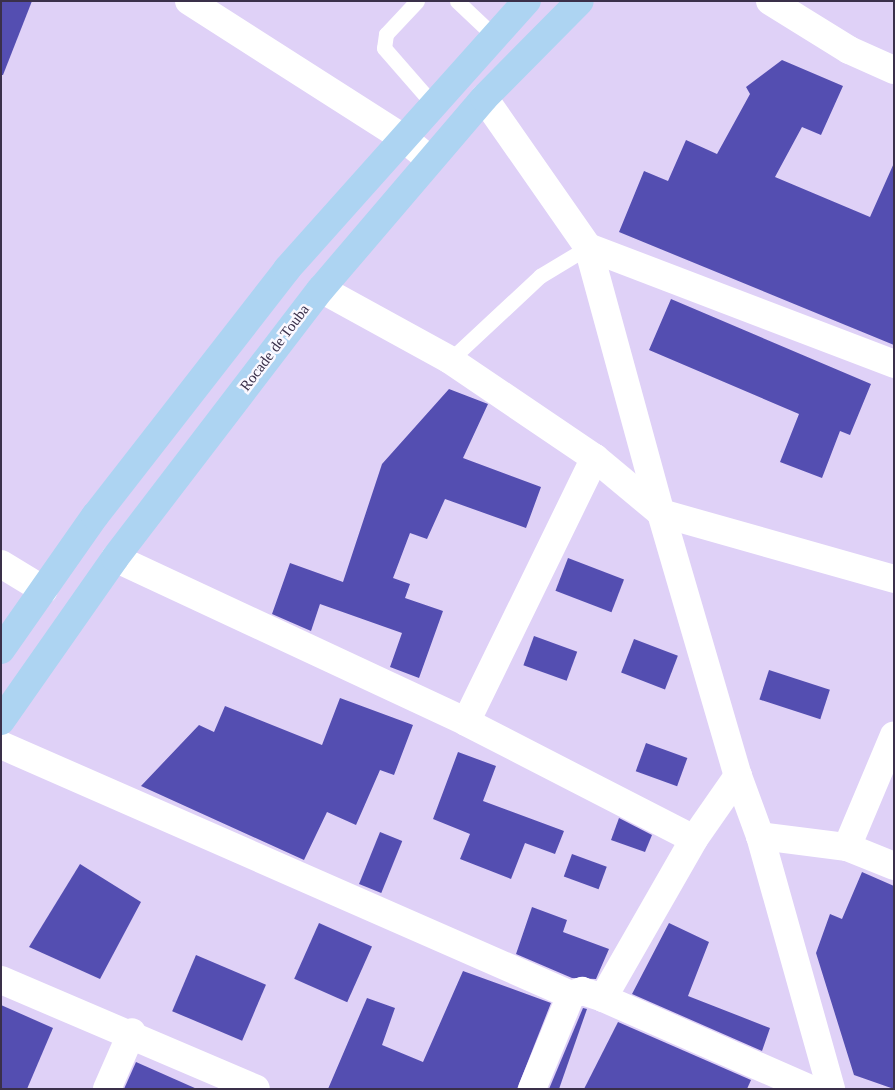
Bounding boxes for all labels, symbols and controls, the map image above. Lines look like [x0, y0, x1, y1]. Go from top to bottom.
street label: Rocade de Touba [237, 301, 313, 395]

